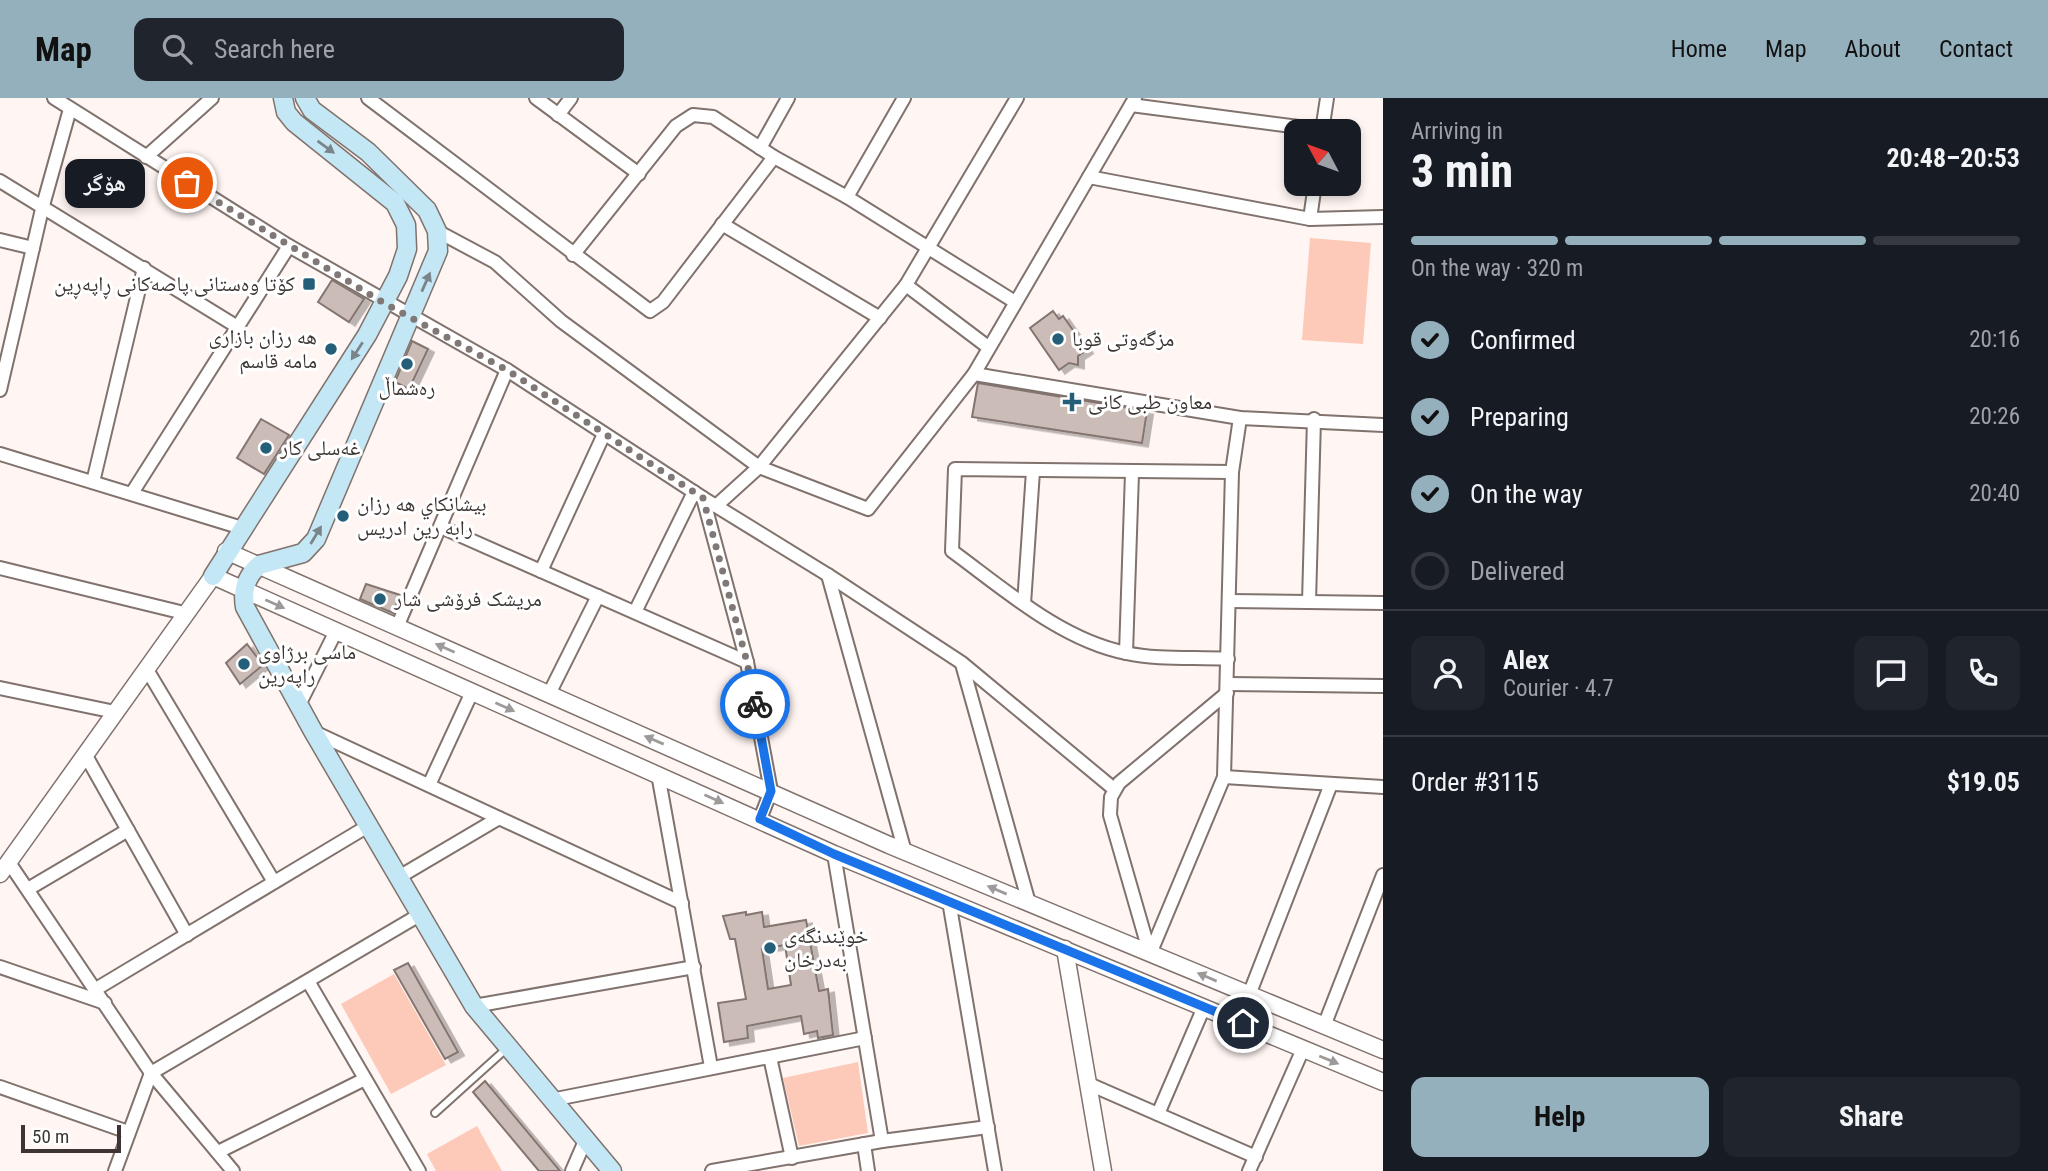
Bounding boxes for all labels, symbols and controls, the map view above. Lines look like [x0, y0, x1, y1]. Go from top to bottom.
search box [134, 18, 624, 81]
text: Map [35, 30, 92, 69]
icon: search [158, 30, 196, 68]
text: Search here [214, 34, 335, 64]
text: Home [1671, 35, 1727, 63]
text: Map [1765, 35, 1807, 63]
text: About [1845, 35, 1901, 63]
text: Contact [1939, 35, 2013, 63]
text: Arriving in [1411, 118, 1503, 145]
north arrow [1284, 119, 1362, 196]
map controls [1284, 119, 1361, 196]
one-way arrow [317, 140, 336, 154]
text: 20:48–20:53 [1886, 143, 2020, 173]
text: 3 min [1411, 144, 1513, 198]
pin [157, 153, 217, 213]
callout: هۆگر [64, 158, 145, 208]
icon: bag [168, 164, 206, 202]
text: هۆگر [84, 170, 126, 197]
text: On the way · 320 m [1411, 255, 1583, 282]
one-way arrow [420, 271, 431, 292]
place label: كۆتا وەستانی پاصەکانی ڕاپەڕین [54, 272, 295, 300]
marker: كۆتا وەستانی پاصەکانی ڕاپەڕین [301, 276, 317, 292]
icon: check [1411, 321, 1449, 359]
place label: هه رزان بازارى مامه قاسم [208, 325, 317, 375]
text: Confirmed [1470, 325, 1576, 355]
text: 20:16 [1969, 326, 2020, 353]
place label: مزگەوتی قوبا [1072, 327, 1174, 352]
marker: مزگەوتی قوبا [1050, 331, 1066, 347]
marker: هه رزان بازارى مامه قاسم [323, 341, 339, 357]
one-way arrow [350, 341, 363, 361]
marker: رەشماڵ [399, 356, 415, 372]
place label: رەشماڵ [379, 376, 435, 400]
place label: معاون طبی کانی [1088, 390, 1212, 415]
marker: معاون طبی کانی [1062, 392, 1082, 412]
icon: check [1411, 398, 1449, 436]
text: Preparing [1470, 402, 1569, 432]
text: 20:26 [1969, 403, 2020, 430]
place label: غەسلی کار [279, 436, 361, 461]
marker: غەسلی کار [258, 440, 274, 456]
icon: check [1411, 475, 1449, 513]
text: On the way [1470, 479, 1583, 509]
text: 20:40 [1969, 480, 2020, 507]
place label: بيشانكاي هه رزان رابه رين ادريس [357, 492, 487, 541]
marker: بيشانكاي هه رزان رابه رين ادريس [335, 508, 351, 524]
one-way arrow [310, 526, 322, 545]
text: Delivered [1470, 556, 1565, 586]
place label: مریشک فرۆشی شار [393, 587, 542, 612]
marker: مریشک فرۆشی شار [372, 591, 388, 607]
one-way arrow [265, 598, 285, 610]
button: person [1411, 636, 1485, 710]
button: chat [1854, 636, 1928, 710]
button: phone [1946, 636, 2020, 710]
place label: ماسی برژاوی راپەرین [258, 640, 356, 689]
one-way arrow [435, 643, 455, 654]
text: Alex [1503, 645, 1549, 675]
marker: ماسی برژاوی راپەرین [236, 656, 252, 672]
courier [720, 669, 790, 739]
text: Courier · 4.7 [1503, 675, 1614, 702]
icon: bike [736, 685, 774, 723]
one-way arrow [495, 702, 516, 713]
one-way arrow [643, 734, 664, 745]
text: Order #3115 [1411, 767, 1539, 797]
text: $19.05 [1947, 767, 2020, 797]
one-way arrow [703, 794, 724, 805]
one-way arrow [986, 884, 1007, 895]
place label: خوێندنگەی بەدرخان [784, 924, 868, 972]
marker: خوێندنگەی بەدرخان [762, 940, 778, 956]
one-way arrow [1196, 972, 1217, 983]
pin [1213, 993, 1273, 1053]
icon: home [1224, 1004, 1262, 1042]
one-way arrow [1318, 1054, 1339, 1065]
button: Help [1411, 1077, 1709, 1157]
button: Share [1723, 1077, 2020, 1157]
scale bar [21, 1122, 121, 1154]
text: 50 m [32, 1125, 69, 1148]

